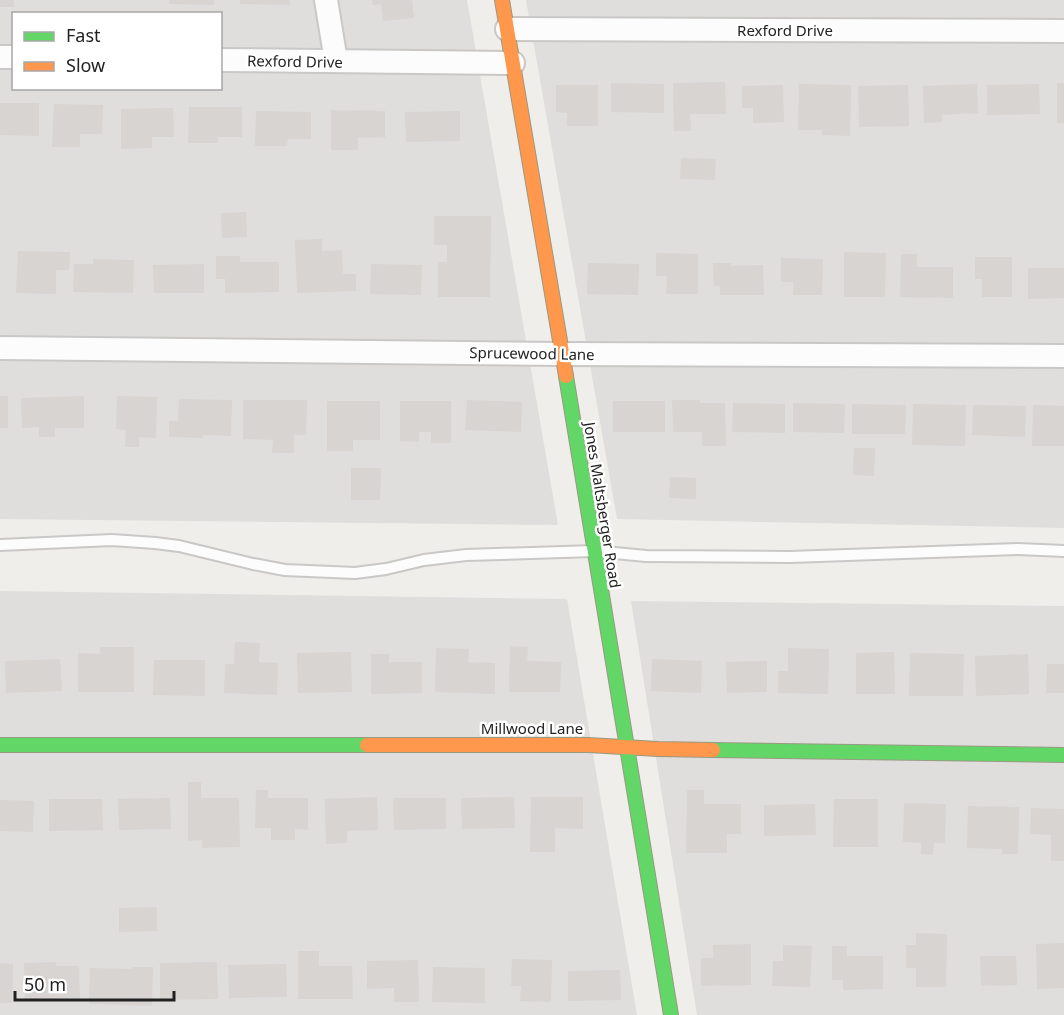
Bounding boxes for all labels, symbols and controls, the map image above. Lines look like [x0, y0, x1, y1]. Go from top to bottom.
legend [12, 12, 222, 90]
street label: Rexford Drive [737, 20, 833, 40]
text: Fast [66, 23, 101, 47]
street label: Rexford Drive [247, 50, 343, 72]
text: Slow [66, 53, 105, 77]
street label: Sprucewood Lane [469, 342, 595, 364]
street label: Jones Maltsberger Road [580, 418, 626, 590]
street label: Millwood Lane [481, 718, 583, 738]
scale bar [15, 964, 174, 1002]
text: 50 m [24, 972, 66, 996]

